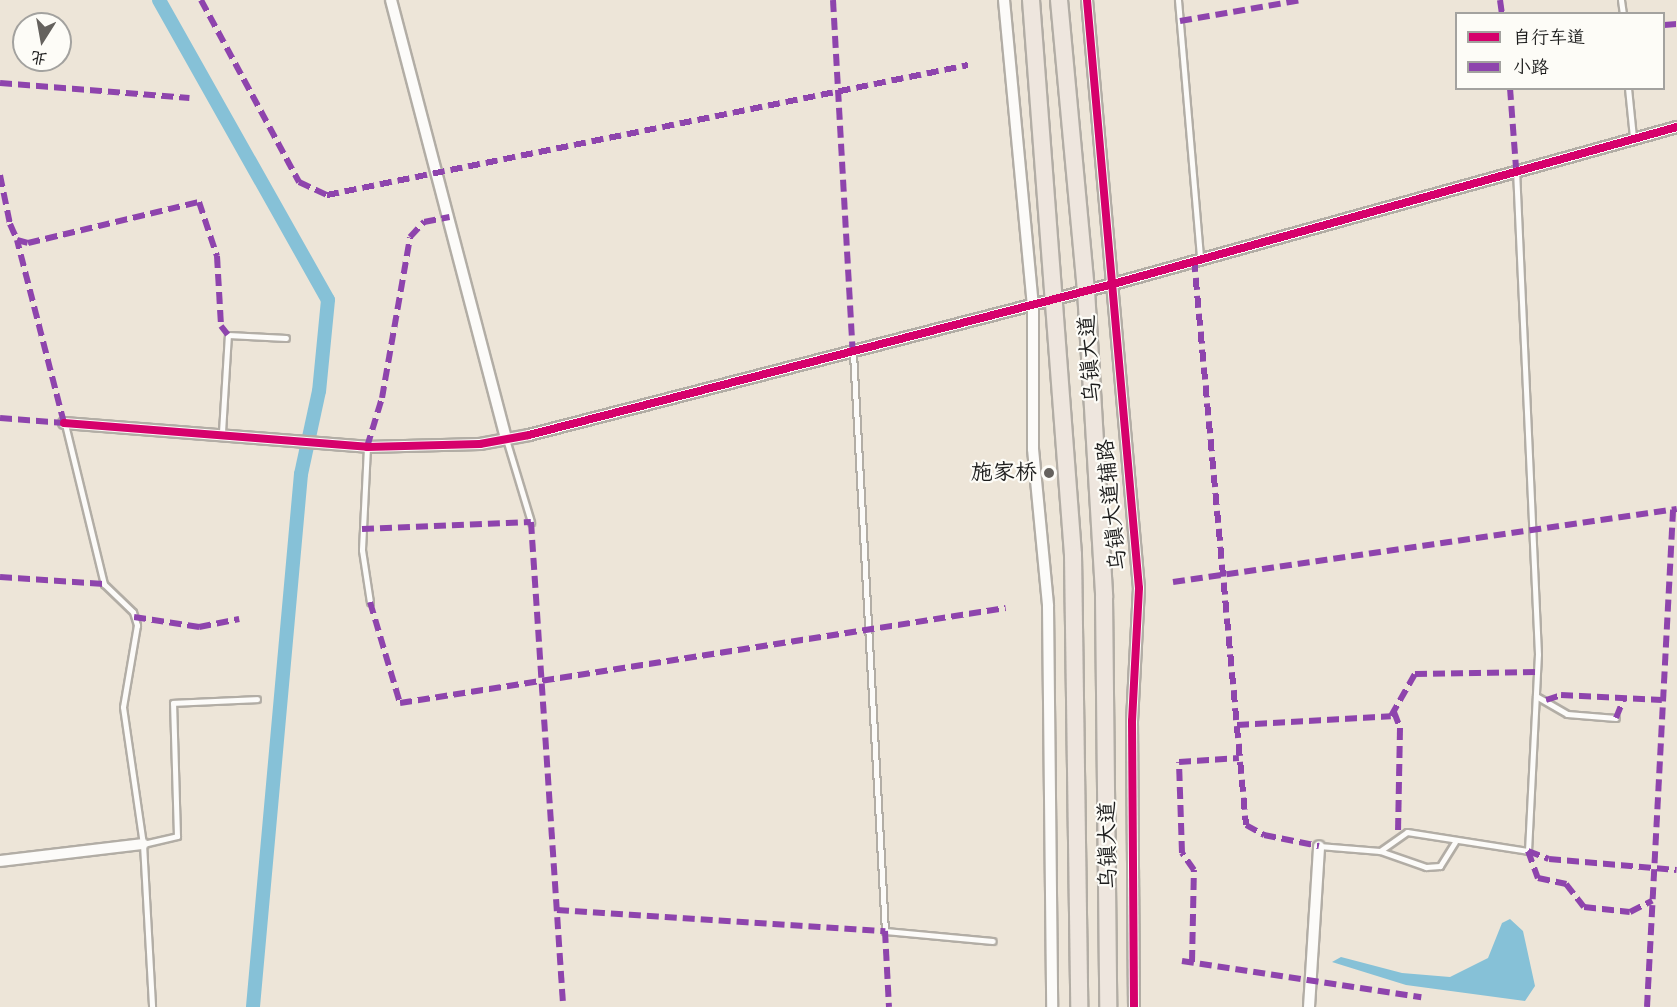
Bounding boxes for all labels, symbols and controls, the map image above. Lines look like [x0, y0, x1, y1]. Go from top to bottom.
north arrow [12, 12, 72, 72]
legend [1455, 12, 1665, 90]
text: 自行车道 [1513, 25, 1585, 50]
text: 北 [29, 45, 49, 70]
text: 小路 [1513, 55, 1549, 80]
street label: 乌镇大道 [1074, 314, 1106, 404]
street label: 乌镇大道辅路 [1092, 438, 1132, 572]
place label: 施家桥 [971, 460, 1037, 486]
marker: 施家桥 [1042, 466, 1056, 480]
street label: 乌镇大道 [1094, 801, 1122, 889]

